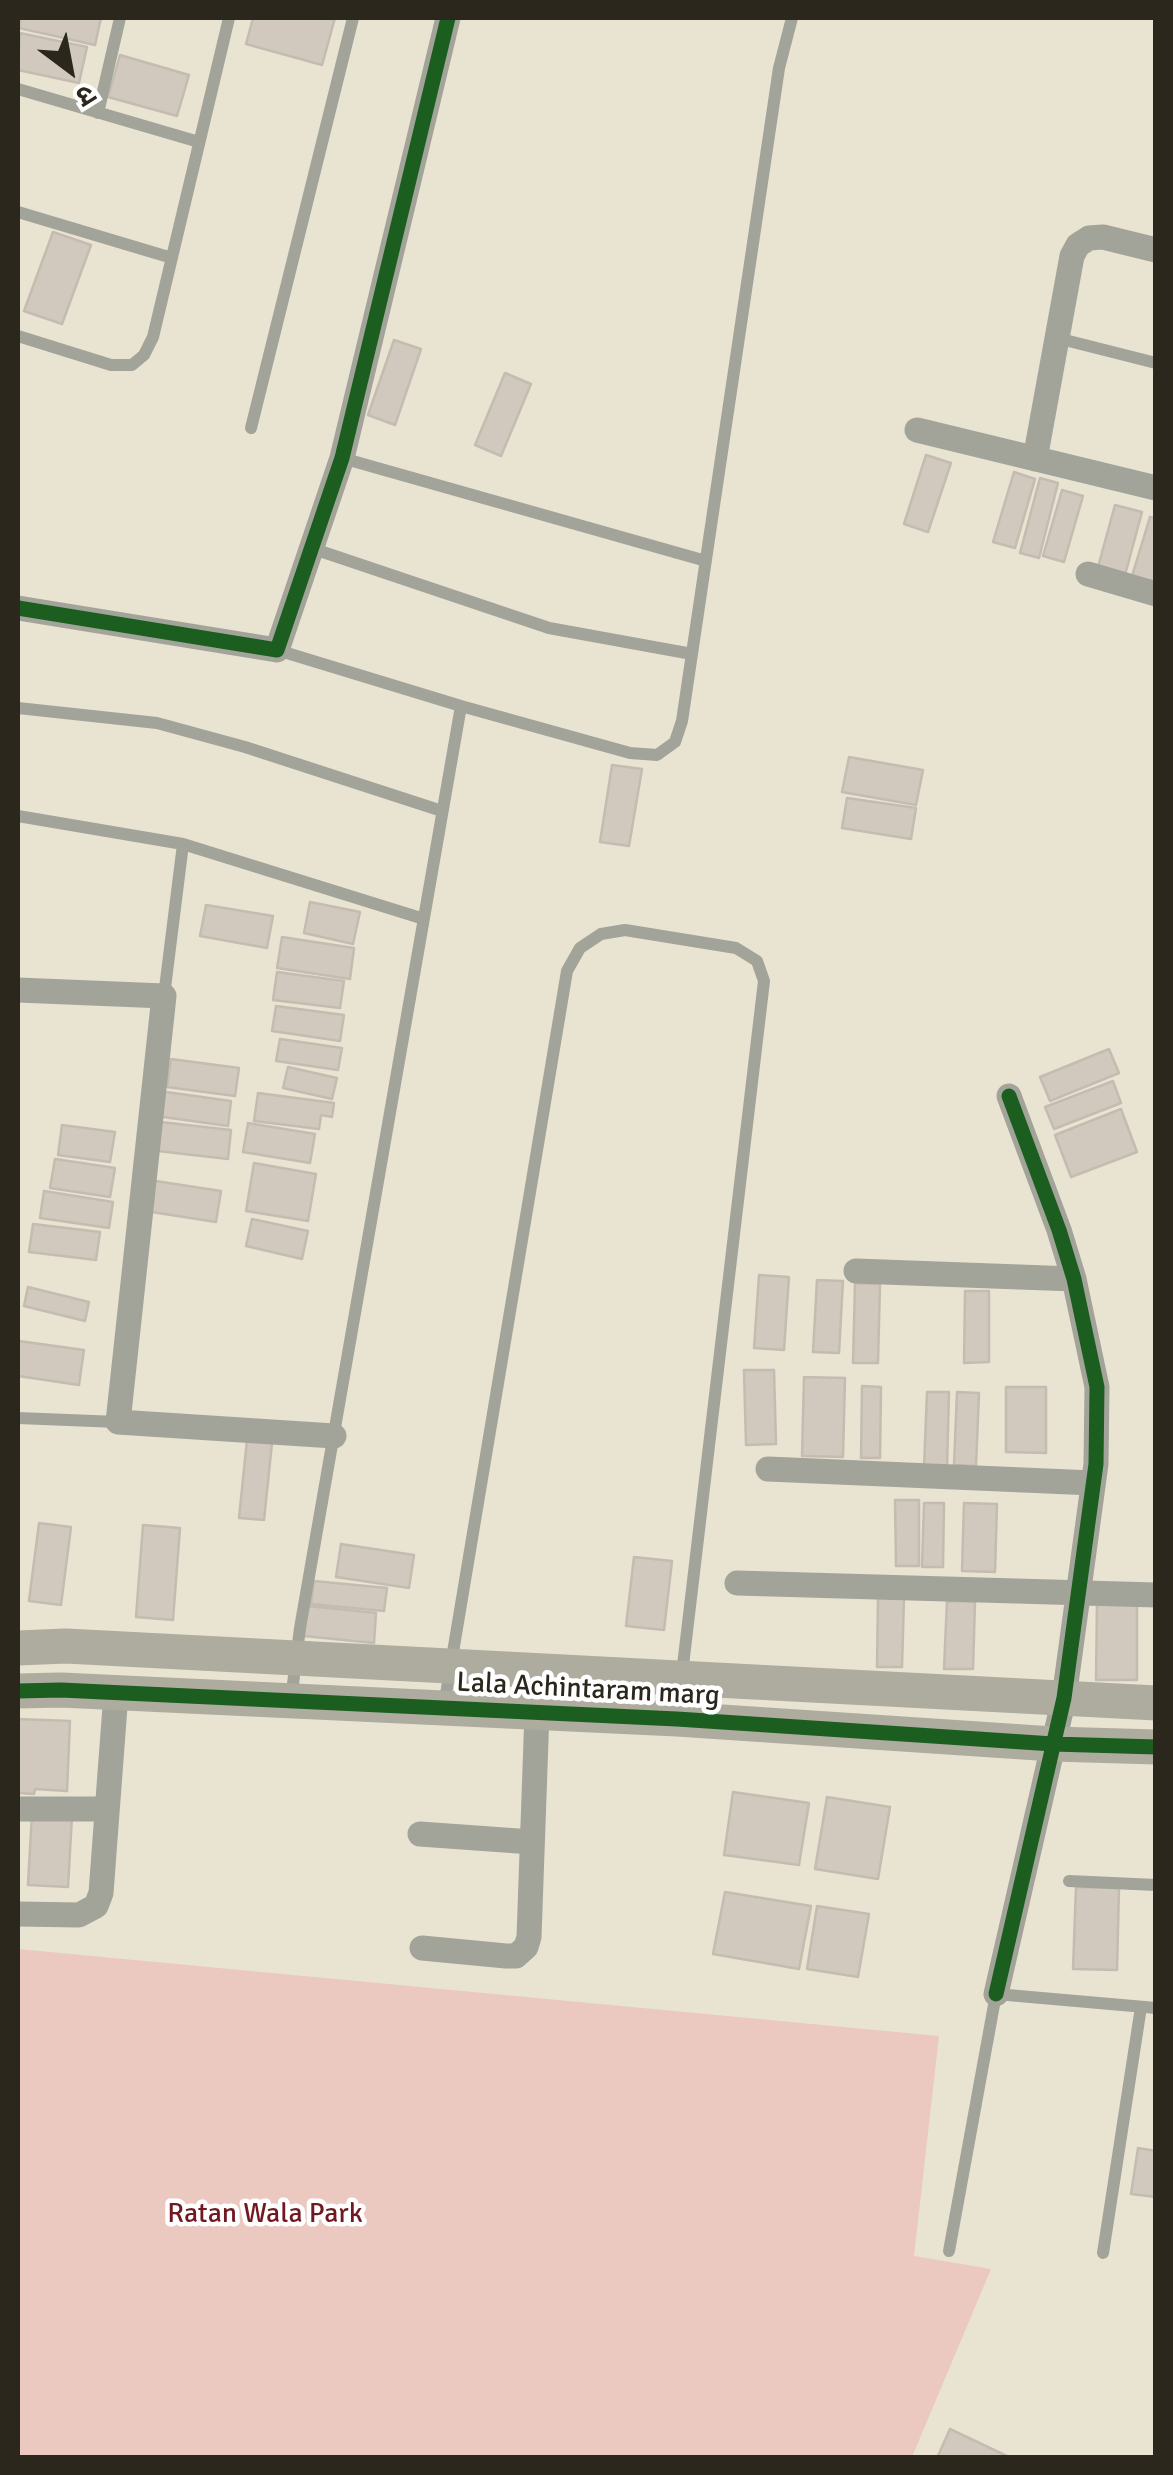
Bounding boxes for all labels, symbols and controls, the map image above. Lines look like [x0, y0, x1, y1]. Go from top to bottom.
north arrow [20, 20, 120, 120]
text: उ [70, 77, 102, 114]
street label: Lala Achintaram marg [456, 1666, 720, 1714]
park label: Ratan Wala Park [167, 2198, 363, 2232]

